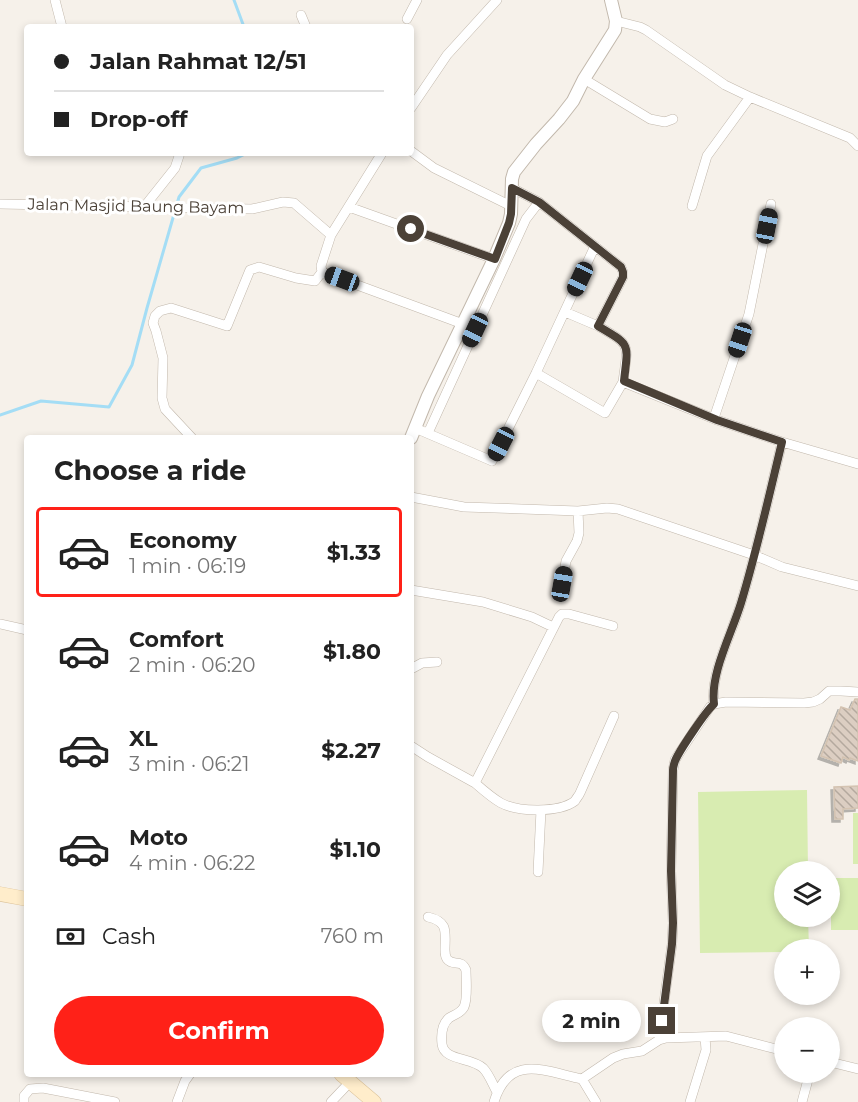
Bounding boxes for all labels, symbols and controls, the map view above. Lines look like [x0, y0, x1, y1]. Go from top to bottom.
text: Jalan Rahmat 12/51 [90, 48, 307, 75]
text: Drop-off [90, 106, 188, 133]
street label: Jalan Masjid Baung Bayam [27, 195, 244, 217]
car [755, 207, 779, 245]
route start [397, 215, 424, 242]
car [564, 259, 596, 299]
car [322, 264, 362, 294]
car [459, 310, 491, 350]
car [726, 320, 754, 360]
car [485, 424, 517, 464]
text: Choose a ride [54, 454, 246, 487]
icon: car [57, 525, 111, 579]
text: Economy [129, 527, 237, 554]
text: $1.33 [327, 539, 381, 566]
text: 1 min · 06:19 [129, 554, 246, 578]
car [550, 565, 574, 603]
icon: car [57, 624, 111, 678]
text: Comfort [129, 626, 224, 653]
text: $1.80 [323, 638, 381, 665]
text: 2 min · 06:20 [129, 653, 255, 677]
icon: car [57, 723, 111, 777]
text: XL [129, 725, 158, 752]
text: $2.27 [321, 737, 381, 764]
text: 3 min · 06:21 [129, 752, 249, 776]
icon: car [57, 822, 111, 876]
text: Moto [129, 824, 188, 851]
text: $1.10 [330, 836, 381, 863]
text: 4 min · 06:22 [129, 851, 255, 875]
map controls [774, 861, 840, 1083]
button: layers [774, 861, 840, 927]
icon: cash [54, 920, 87, 953]
text: Cash [102, 923, 156, 950]
text: 760 m [321, 924, 384, 948]
button: + [774, 939, 840, 1005]
button: Confirm [54, 996, 384, 1065]
callout: 2 min [542, 1000, 641, 1042]
route end [648, 1007, 675, 1034]
text: 2 min [562, 1009, 621, 1033]
button: − [774, 1017, 840, 1083]

